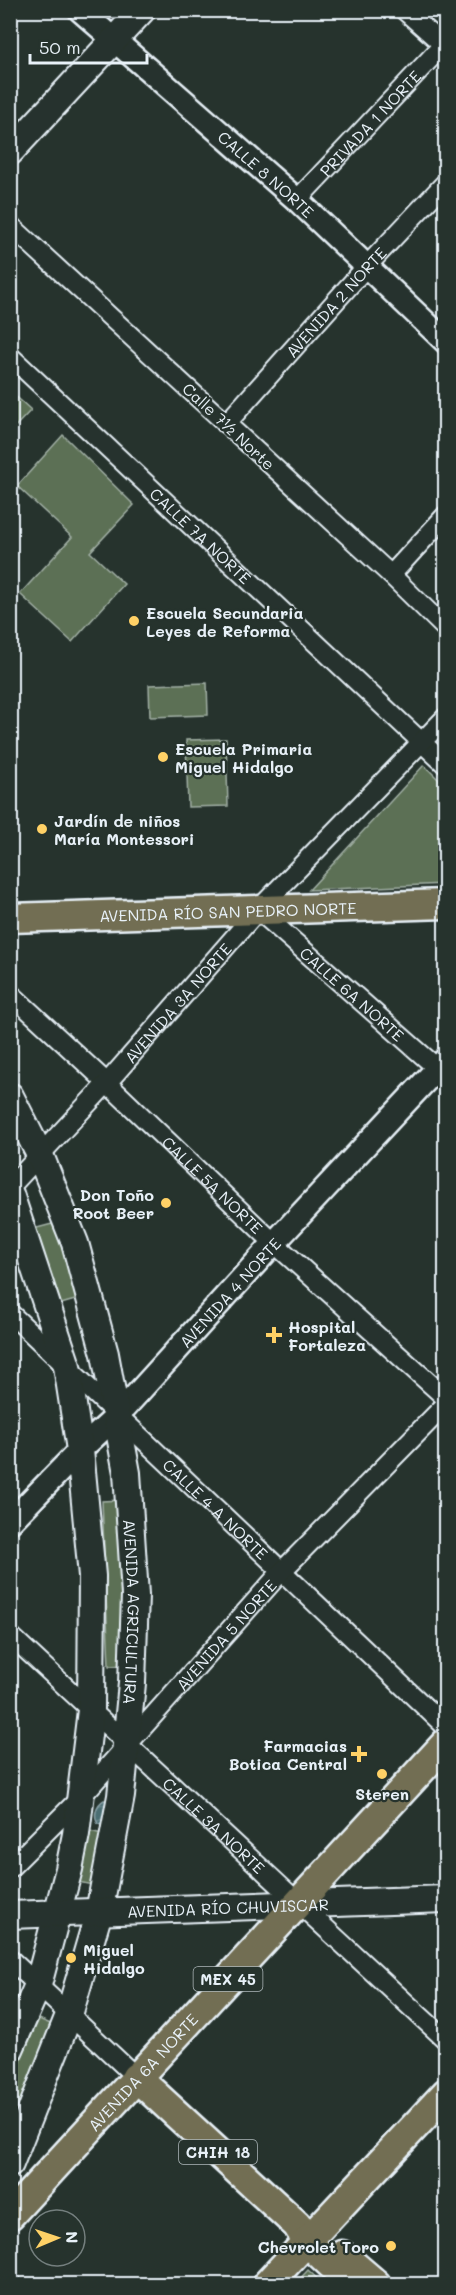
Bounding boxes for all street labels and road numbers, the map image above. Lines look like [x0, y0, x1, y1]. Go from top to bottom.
street label: PRIVADA 1 NORTE [315, 65, 425, 180]
street label: CALLE 8 NORTE [214, 126, 319, 222]
street label: AVENIDA 2 NORTE [280, 242, 390, 361]
street label: Calle 7½ Norte [178, 378, 280, 474]
street label: CALLE 7A NORTE [146, 483, 256, 588]
street label: AVENIDA RÍO SAN PEDRO NORTE [99, 896, 357, 926]
street label: AVENIDA 3A NORTE [119, 938, 235, 1067]
street label: CALLE 6A NORTE [296, 942, 409, 1045]
street label: CALLE 5A NORTE [158, 1131, 268, 1238]
street label: AVENIDA 4 NORTE [174, 1233, 285, 1352]
street label: CALLE 4 A NORTE [159, 1454, 273, 1563]
street label: AVENIDA AGRICULTURA [119, 1518, 146, 1706]
street label: AVENIDA 5 NORTE [171, 1575, 280, 1694]
street label: CALLE 3A NORTE [159, 1772, 270, 1878]
street label: AVENIDA RÍO CHUVISCAR [127, 1893, 329, 1921]
road number: MEX 45 [194, 1967, 262, 1991]
street label: AVENIDA 6A NORTE [83, 2008, 202, 2135]
road number: CHIH 18 [179, 2140, 257, 2164]

